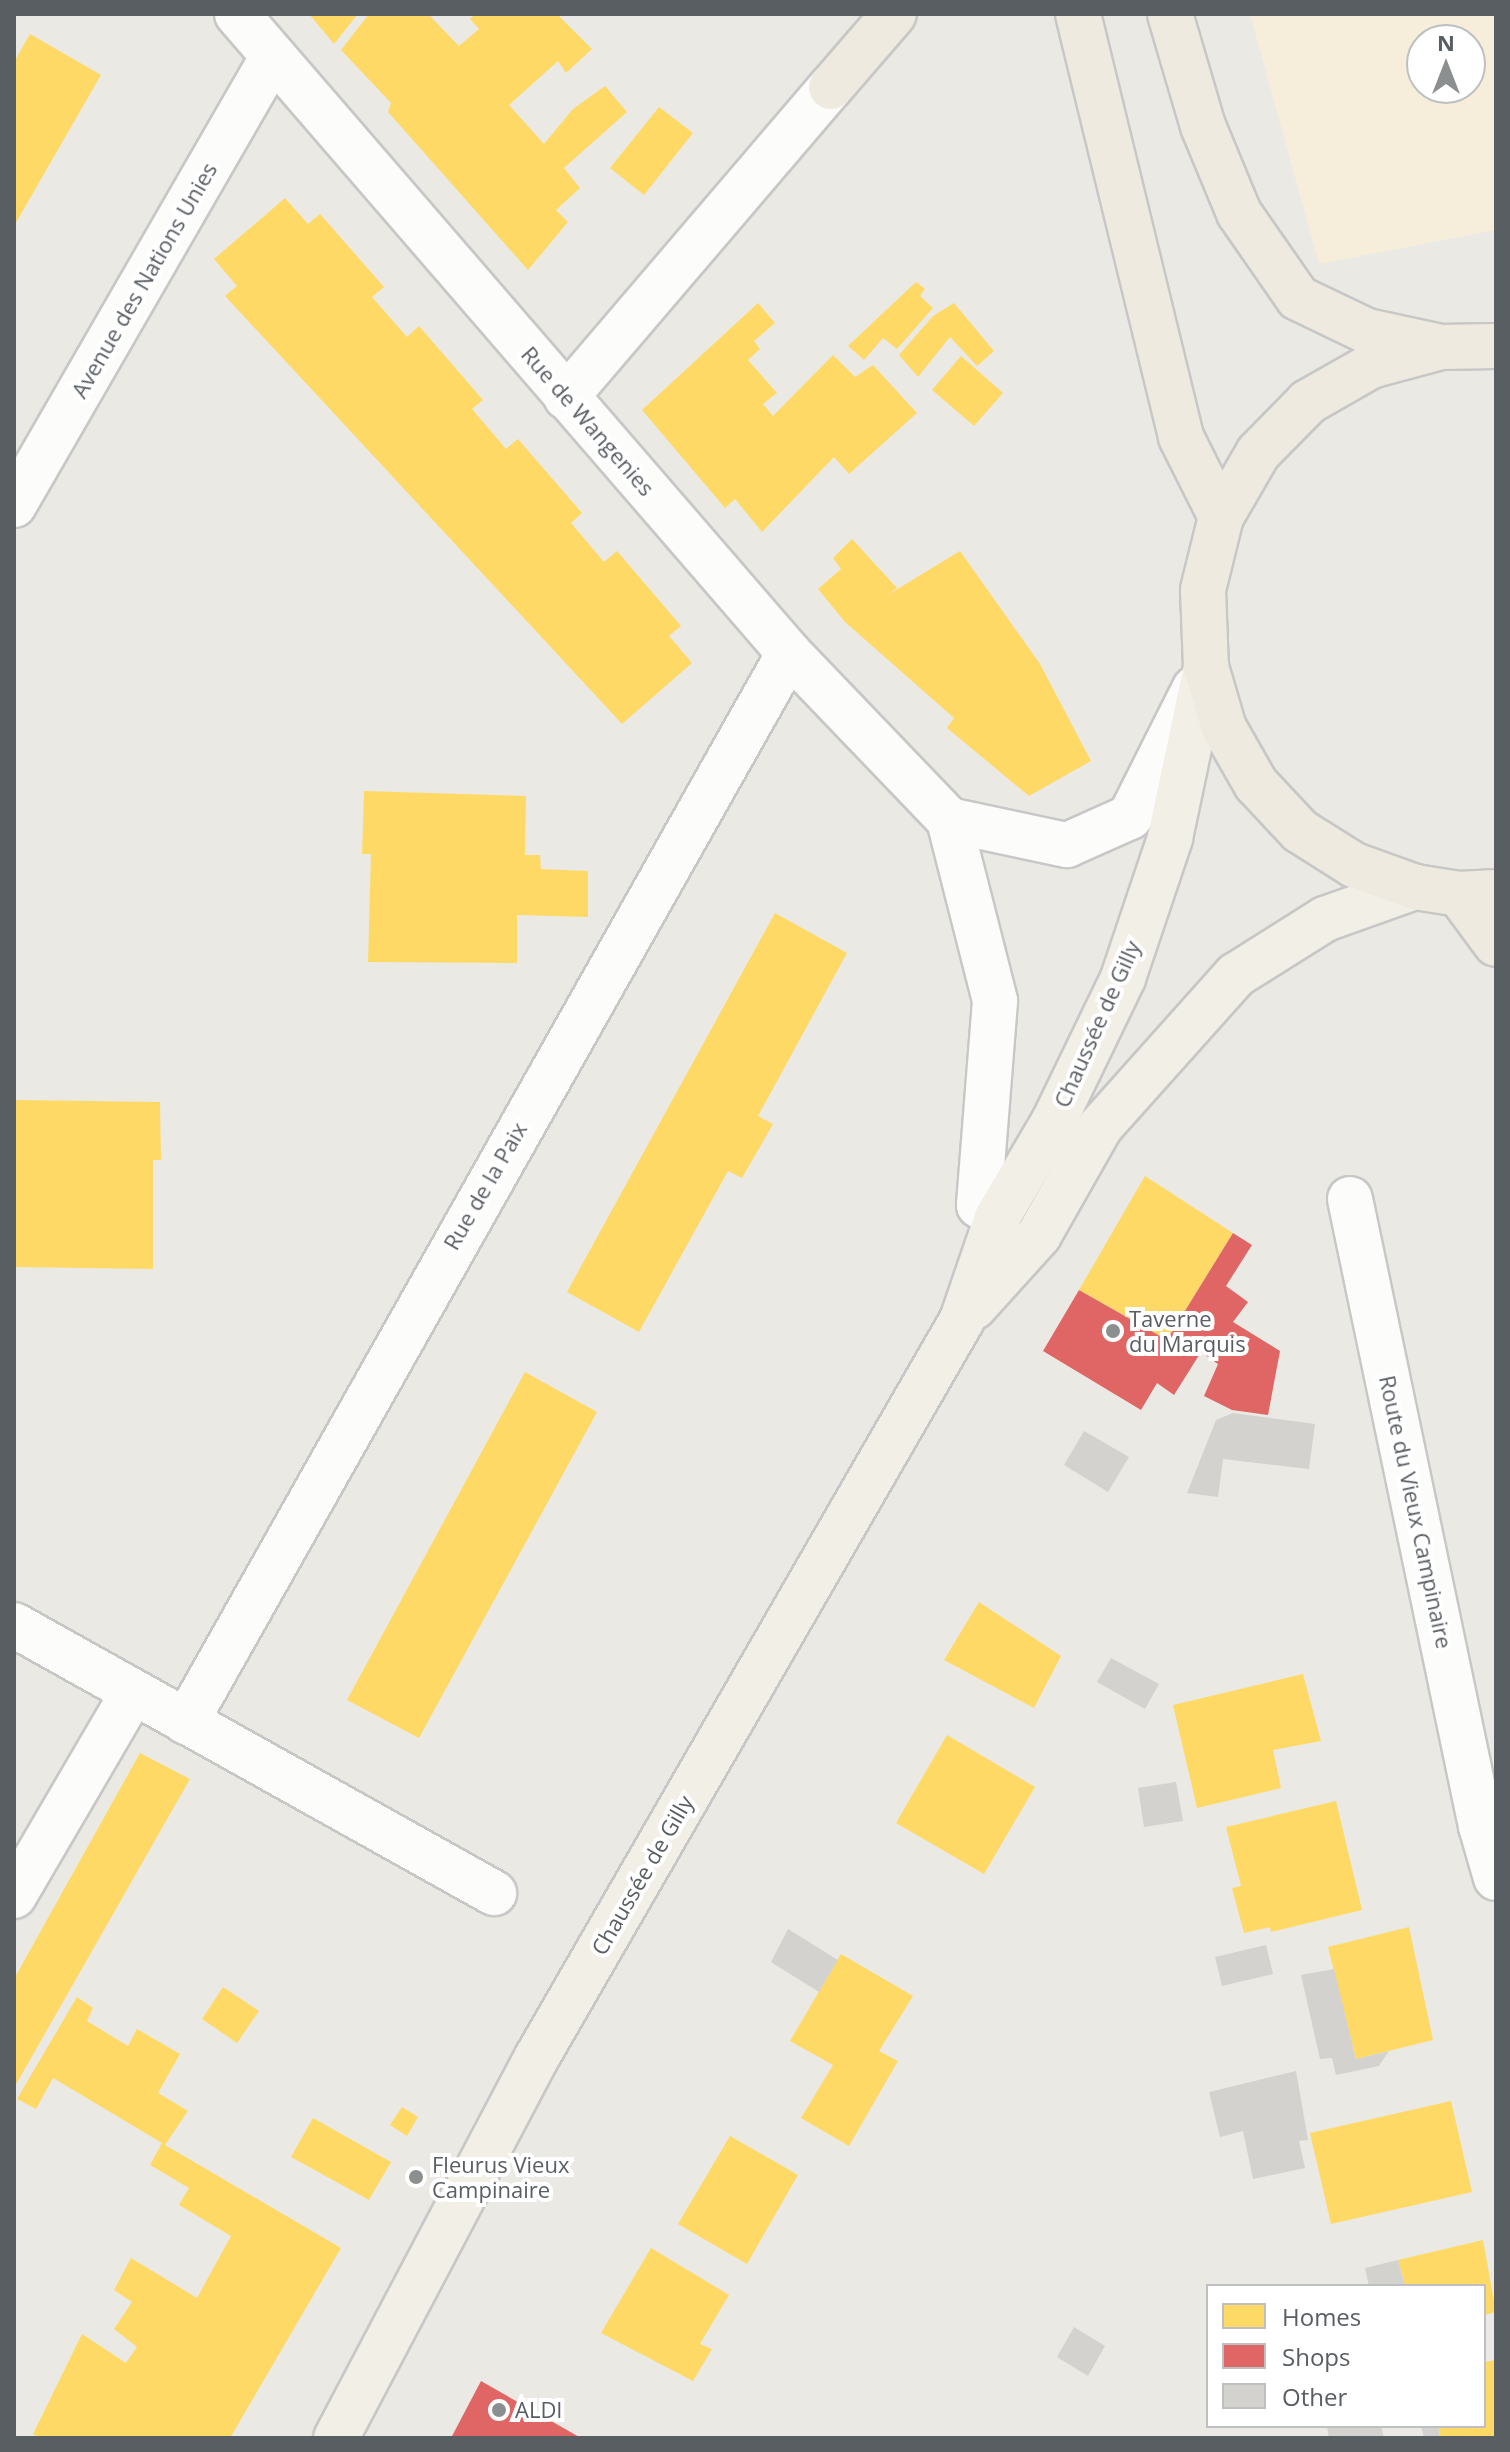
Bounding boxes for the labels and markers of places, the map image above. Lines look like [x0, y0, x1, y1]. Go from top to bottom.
place label: Taverne du Marquis [1129, 1305, 1246, 1356]
marker: Taverne du Marquis [1104, 1322, 1122, 1340]
place label: Fleurus Vieux Campinaire [432, 2151, 569, 2202]
marker: Fleurus Vieux Campinaire [407, 2168, 425, 2186]
place label: ALDI [515, 2397, 563, 2423]
marker: ALDI [490, 2401, 508, 2419]

